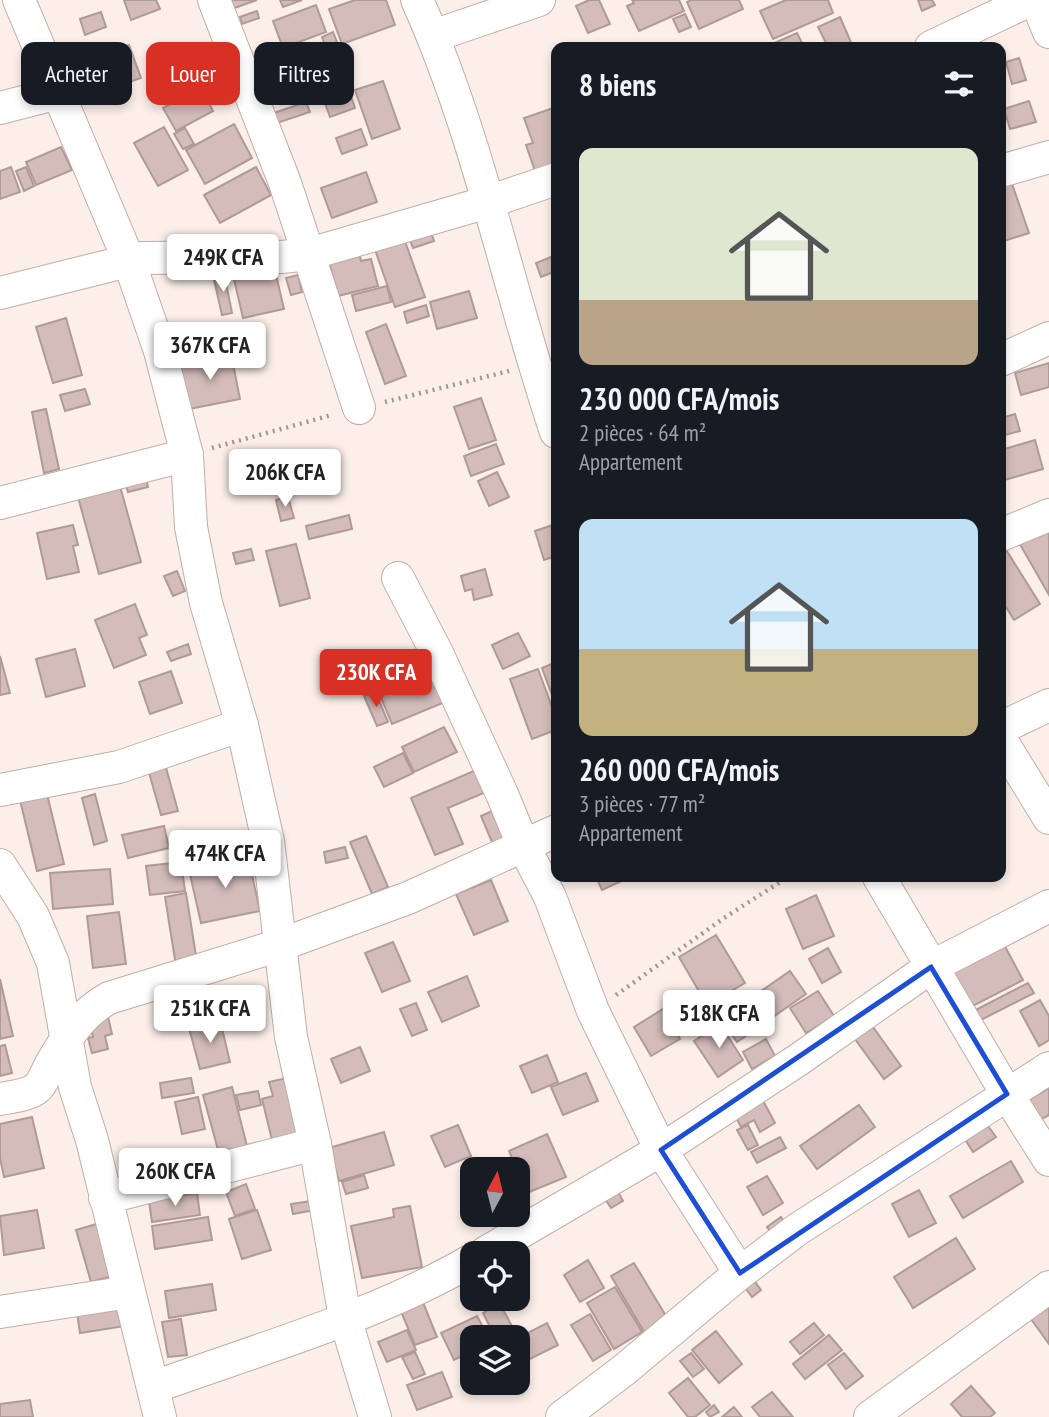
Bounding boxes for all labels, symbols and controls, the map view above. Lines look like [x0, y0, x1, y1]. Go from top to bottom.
chip: Acheter [21, 42, 132, 105]
chip: Louer [146, 42, 240, 105]
chip: Filtres [254, 42, 354, 105]
text: 8 biens [579, 65, 656, 104]
icon: filters [940, 65, 978, 103]
icon: home [716, 193, 842, 319]
pin: 249K CFA [151, 234, 295, 294]
text: 249K CFA [183, 242, 263, 271]
pin: 367K CFA [138, 322, 282, 382]
text: 367K CFA [170, 330, 250, 359]
text: 230 000 CFA/mois [579, 379, 779, 418]
text: 2 pièces · 64 m² [579, 418, 706, 447]
text: Appartement [579, 447, 682, 476]
pin: 206K CFA [213, 449, 357, 509]
text: 206K CFA [245, 457, 325, 486]
icon: home [716, 564, 842, 690]
pin: 230K CFA [304, 650, 448, 709]
text: 230K CFA [336, 657, 416, 686]
text: 260 000 CFA/mois [579, 750, 779, 789]
text: 3 pièces · 77 m² [579, 789, 705, 818]
text: Appartement [579, 818, 682, 847]
pin: 474K CFA [153, 830, 297, 890]
text: 474K CFA [185, 838, 265, 867]
pin: 251K CFA [138, 986, 282, 1045]
pin: 518K CFA [647, 990, 791, 1050]
text: 251K CFA [170, 993, 250, 1022]
text: 518K CFA [679, 998, 759, 1027]
pin: 260K CFA [103, 1148, 247, 1208]
text: 260K CFA [135, 1156, 215, 1185]
north arrow [460, 1157, 530, 1227]
map controls [460, 1157, 530, 1395]
button: locate [460, 1241, 530, 1311]
button: layers [460, 1325, 530, 1395]

